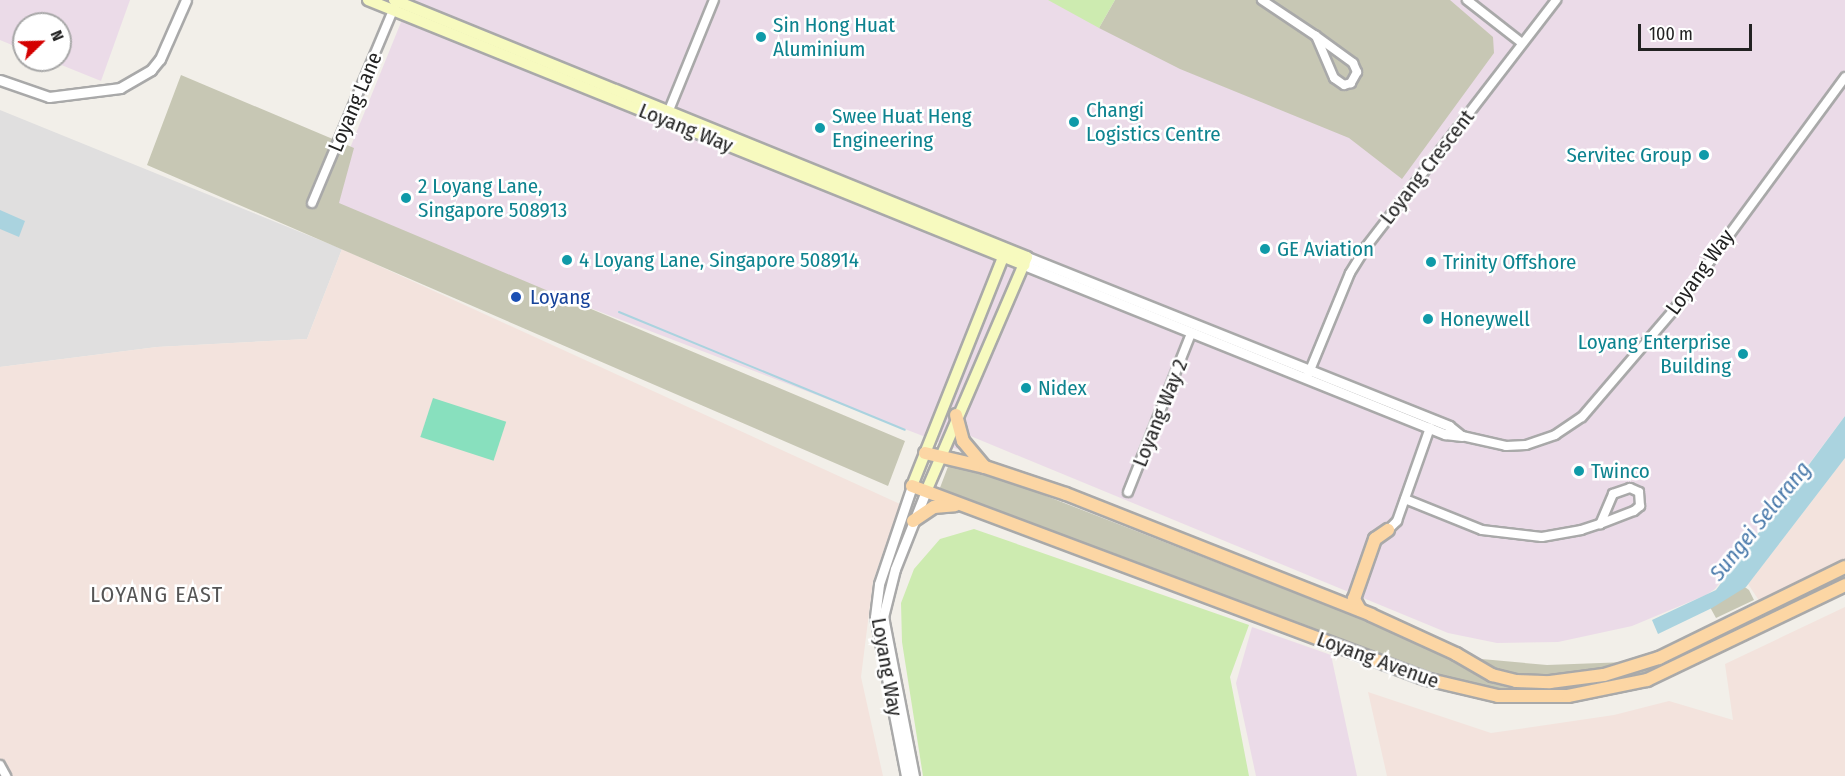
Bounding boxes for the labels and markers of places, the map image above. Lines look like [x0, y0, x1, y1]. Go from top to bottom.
place label: Sin Hong Huat Aluminium [773, 12, 895, 62]
marker: Sin Hong Huat Aluminium [754, 30, 768, 44]
place label: Changi Logistics Centre [1086, 97, 1221, 147]
place label: Swee Huat Heng Engineering [832, 103, 972, 153]
marker: Changi Logistics Centre [1067, 115, 1081, 129]
marker: Swee Huat Heng Engineering [813, 121, 827, 135]
place label: Servitec Group [1566, 142, 1692, 168]
marker: Servitec Group [1697, 148, 1711, 162]
place label: 2 Loyang Lane, Singapore 508913 [418, 173, 567, 223]
marker: 2 Loyang Lane, Singapore 508913 [399, 191, 413, 205]
place label: GE Aviation [1277, 236, 1374, 262]
marker: GE Aviation [1258, 242, 1272, 256]
place label: 4 Loyang Lane, Singapore 508914 [579, 247, 859, 273]
place label: Trinity Offshore [1443, 249, 1576, 275]
marker: 4 Loyang Lane, Singapore 508914 [560, 253, 574, 267]
marker: Trinity Offshore [1424, 255, 1438, 269]
place label: Loyang [530, 284, 590, 310]
marker: Loyang [507, 288, 525, 306]
place label: Honeywell [1440, 306, 1530, 332]
marker: Honeywell [1421, 312, 1435, 326]
place label: Loyang Enterprise Building [1578, 329, 1731, 379]
marker: Loyang Enterprise Building [1736, 347, 1750, 361]
place label: Nidex [1038, 375, 1087, 401]
marker: Nidex [1019, 381, 1033, 395]
place label: Twinco [1591, 458, 1650, 484]
marker: Twinco [1572, 464, 1586, 478]

